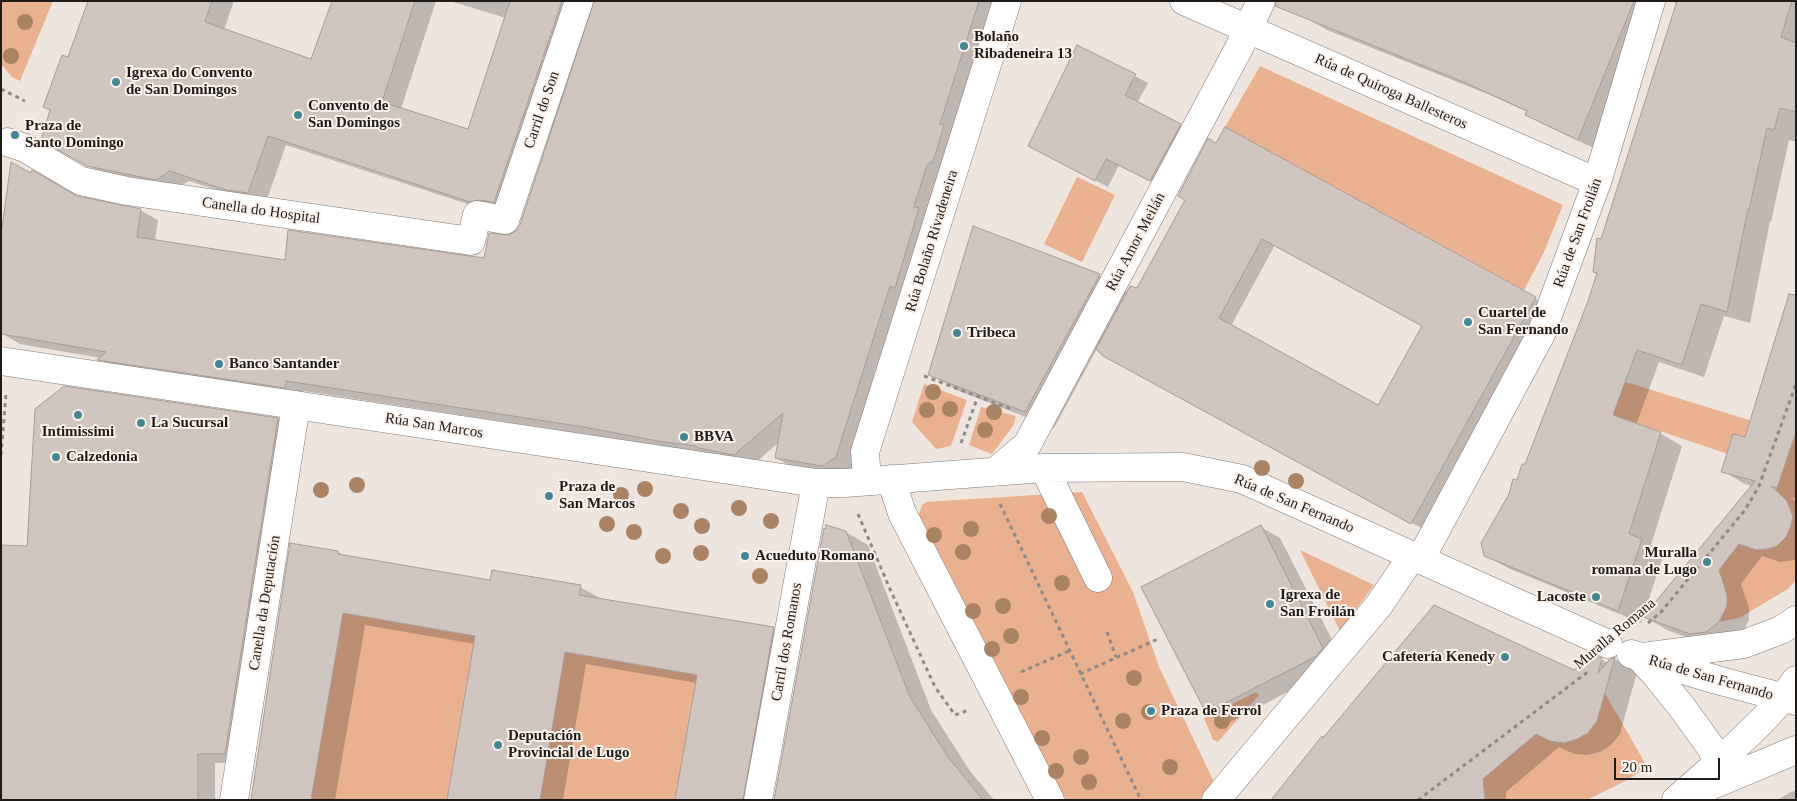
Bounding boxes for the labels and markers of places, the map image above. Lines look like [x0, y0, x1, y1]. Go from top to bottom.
place label: Bolaño Ribadeneira 13 [974, 28, 1072, 63]
marker: Bolaño Ribadeneira 13 [958, 40, 970, 52]
place label: Igrexa do Convento de San Domingos [126, 64, 252, 99]
marker: Igrexa do Convento de San Domingos [110, 76, 122, 88]
place label: Convento de San Domingos [308, 97, 400, 132]
marker: Convento de San Domingos [292, 109, 304, 121]
place label: Praza de Santo Domingo [25, 117, 124, 152]
marker: Praza de Santo Domingo [9, 129, 21, 141]
place label: Cuartel de San Fernando [1478, 304, 1568, 339]
marker: Cuartel de San Fernando [1462, 316, 1474, 328]
place label: Tribeca [967, 324, 1016, 342]
marker: Tribeca [951, 327, 963, 339]
place label: Banco Santander [229, 355, 339, 373]
marker: Banco Santander [213, 358, 225, 370]
marker: Intimissimi [72, 409, 84, 421]
place label: La Sucursal [151, 414, 228, 432]
marker: La Sucursal [135, 417, 147, 429]
place label: Intimissimi [42, 423, 114, 441]
place label: BBVA [694, 428, 734, 446]
marker: BBVA [678, 431, 690, 443]
place label: Calzedonia [66, 448, 138, 466]
marker: Calzedonia [50, 451, 62, 463]
place label: Praza de San Marcos [559, 478, 635, 513]
marker: Praza de San Marcos [543, 490, 555, 502]
place label: Muralla romana de Lugo [1591, 544, 1697, 579]
place label: Acueduto Romano [755, 547, 875, 565]
marker: Acueduto Romano [739, 550, 751, 562]
marker: Muralla romana de Lugo [1701, 556, 1713, 568]
place label: Igrexa de San Froilán [1280, 586, 1355, 621]
place label: Lacoste [1537, 588, 1586, 606]
marker: Lacoste [1590, 591, 1602, 603]
marker: Igrexa de San Froilán [1264, 598, 1276, 610]
place label: Cafetería Kenedy [1382, 648, 1495, 666]
marker: Cafetería Kenedy [1499, 651, 1511, 663]
place label: Praza de Ferrol [1161, 702, 1262, 720]
marker: Praza de Ferrol [1145, 705, 1157, 717]
place label: Deputación Provincial de Lugo [508, 727, 629, 762]
marker: Deputación Provincial de Lugo [492, 739, 504, 751]

